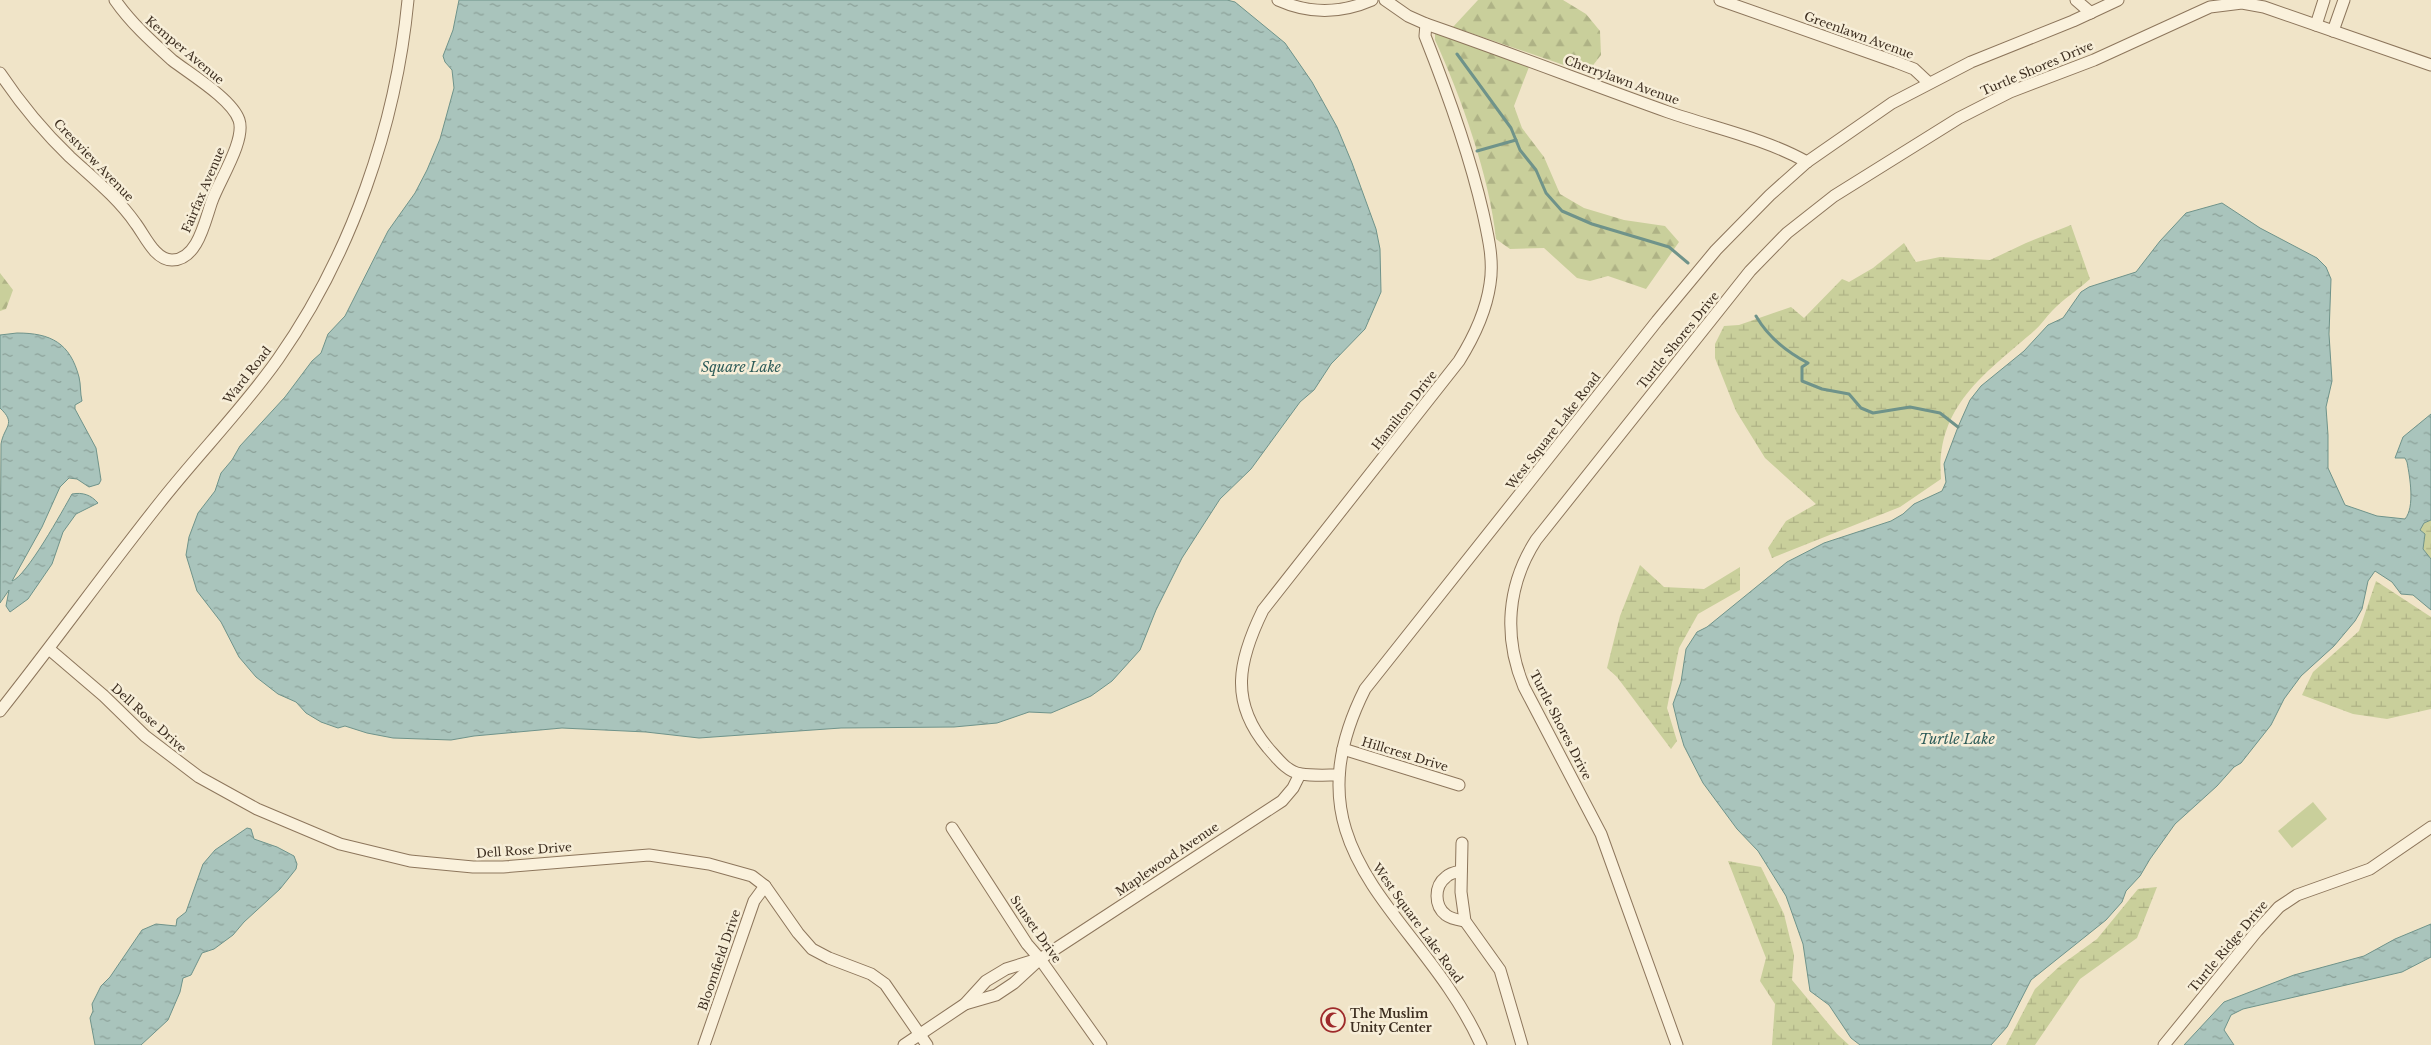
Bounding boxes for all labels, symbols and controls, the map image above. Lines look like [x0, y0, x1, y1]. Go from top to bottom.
street label: Greenlawn Avenue [1802, 8, 1916, 62]
street label: Kemper Avenue [143, 13, 227, 87]
street label: Turtle Shores Drive [1978, 37, 2096, 99]
street label: Cherrylawn Avenue [1562, 52, 1682, 108]
street label: Crestview Avenue [51, 116, 137, 204]
street label: Fairfax Avenue [178, 145, 228, 235]
street label: Turtle Shores Drive [1634, 288, 1722, 392]
street label: Ward Road [219, 343, 274, 408]
water label: Square Lake [701, 358, 782, 376]
street label: Hamilton Drive [1368, 367, 1440, 453]
street label: West Square Lake Road [1502, 370, 1603, 493]
street label: Turtle Shores Drive [1527, 668, 1595, 782]
street label: Dell Rose Drive [108, 680, 190, 756]
water label: Turtle Lake [1919, 730, 1996, 748]
street label: Hillcrest Drive [1360, 734, 1450, 774]
street label: Maplewood Avenue [1113, 819, 1221, 899]
street label: Dell Rose Drive [476, 839, 573, 861]
street label: West Square Lake Road [1369, 859, 1466, 986]
street label: Sunset Drive [1007, 892, 1065, 966]
street label: Turtle Ridge Drive [2185, 897, 2271, 995]
street label: Bloomfield Drive [695, 907, 743, 1013]
place label: The Muslim Unity Center [1350, 1006, 1432, 1035]
mosque icon: The Muslim Unity Center [1320, 1007, 1346, 1033]

